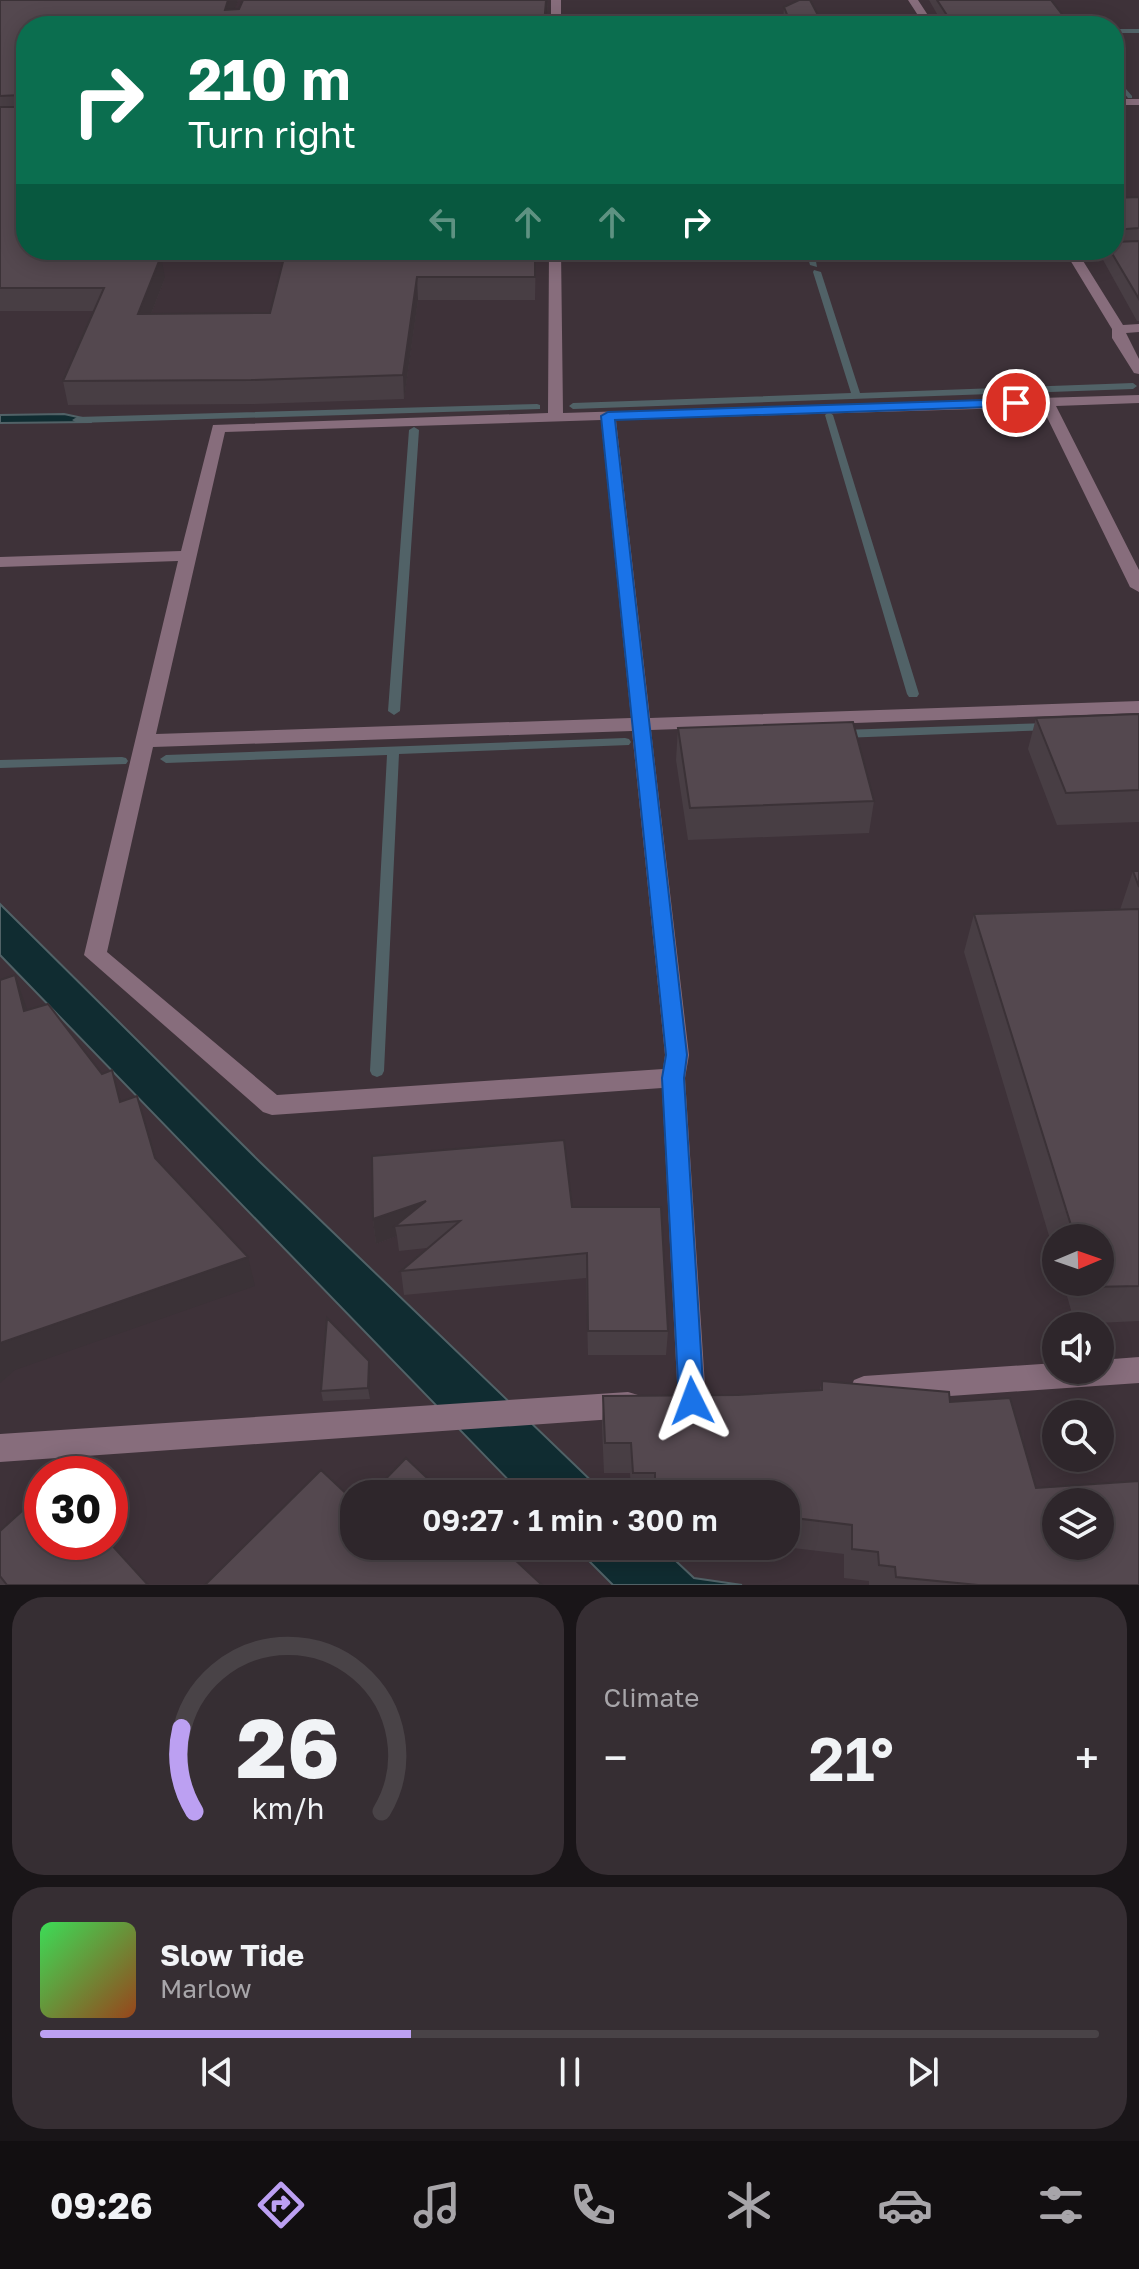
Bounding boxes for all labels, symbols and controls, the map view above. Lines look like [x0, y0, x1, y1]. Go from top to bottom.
text: 210 m [188, 45, 350, 112]
icon: right [56, 48, 160, 152]
text: Turn right [188, 113, 356, 156]
icon: left [422, 200, 466, 244]
icon: ahead [506, 200, 550, 244]
icon: ahead [590, 200, 634, 244]
icon: right [674, 200, 718, 244]
pin [982, 369, 1050, 437]
icon: arrive [994, 381, 1038, 425]
north arrow [1042, 1224, 1114, 1296]
map controls [1042, 1224, 1114, 1560]
button: sound [1042, 1312, 1114, 1384]
position arrow [650, 1359, 734, 1443]
button: search [1042, 1400, 1114, 1472]
speed limit sign: 30 [24, 1456, 128, 1560]
button: layers [1042, 1488, 1114, 1560]
text: 09:27 · 1 min · 300 m [422, 1502, 718, 1538]
text: Climate [604, 1682, 699, 1713]
text: 26 [236, 1696, 340, 1796]
text: 21° [809, 1722, 894, 1794]
text: − [604, 1731, 628, 1784]
text: + [1075, 1731, 1099, 1784]
text: km/h [251, 1791, 324, 1825]
text: Slow Tide [160, 1937, 304, 1973]
text: Marlow [160, 1973, 252, 2004]
icon: previous [195, 2050, 239, 2094]
icon: pause [548, 2050, 592, 2094]
icon: next [901, 2050, 945, 2094]
icon: directions [253, 2177, 309, 2233]
icon: music [409, 2177, 465, 2233]
icon: phone [565, 2177, 621, 2233]
icon: climate [721, 2177, 777, 2233]
icon: car [877, 2177, 933, 2233]
icon: filters [1033, 2177, 1089, 2233]
text: 09:26 [50, 2184, 153, 2227]

